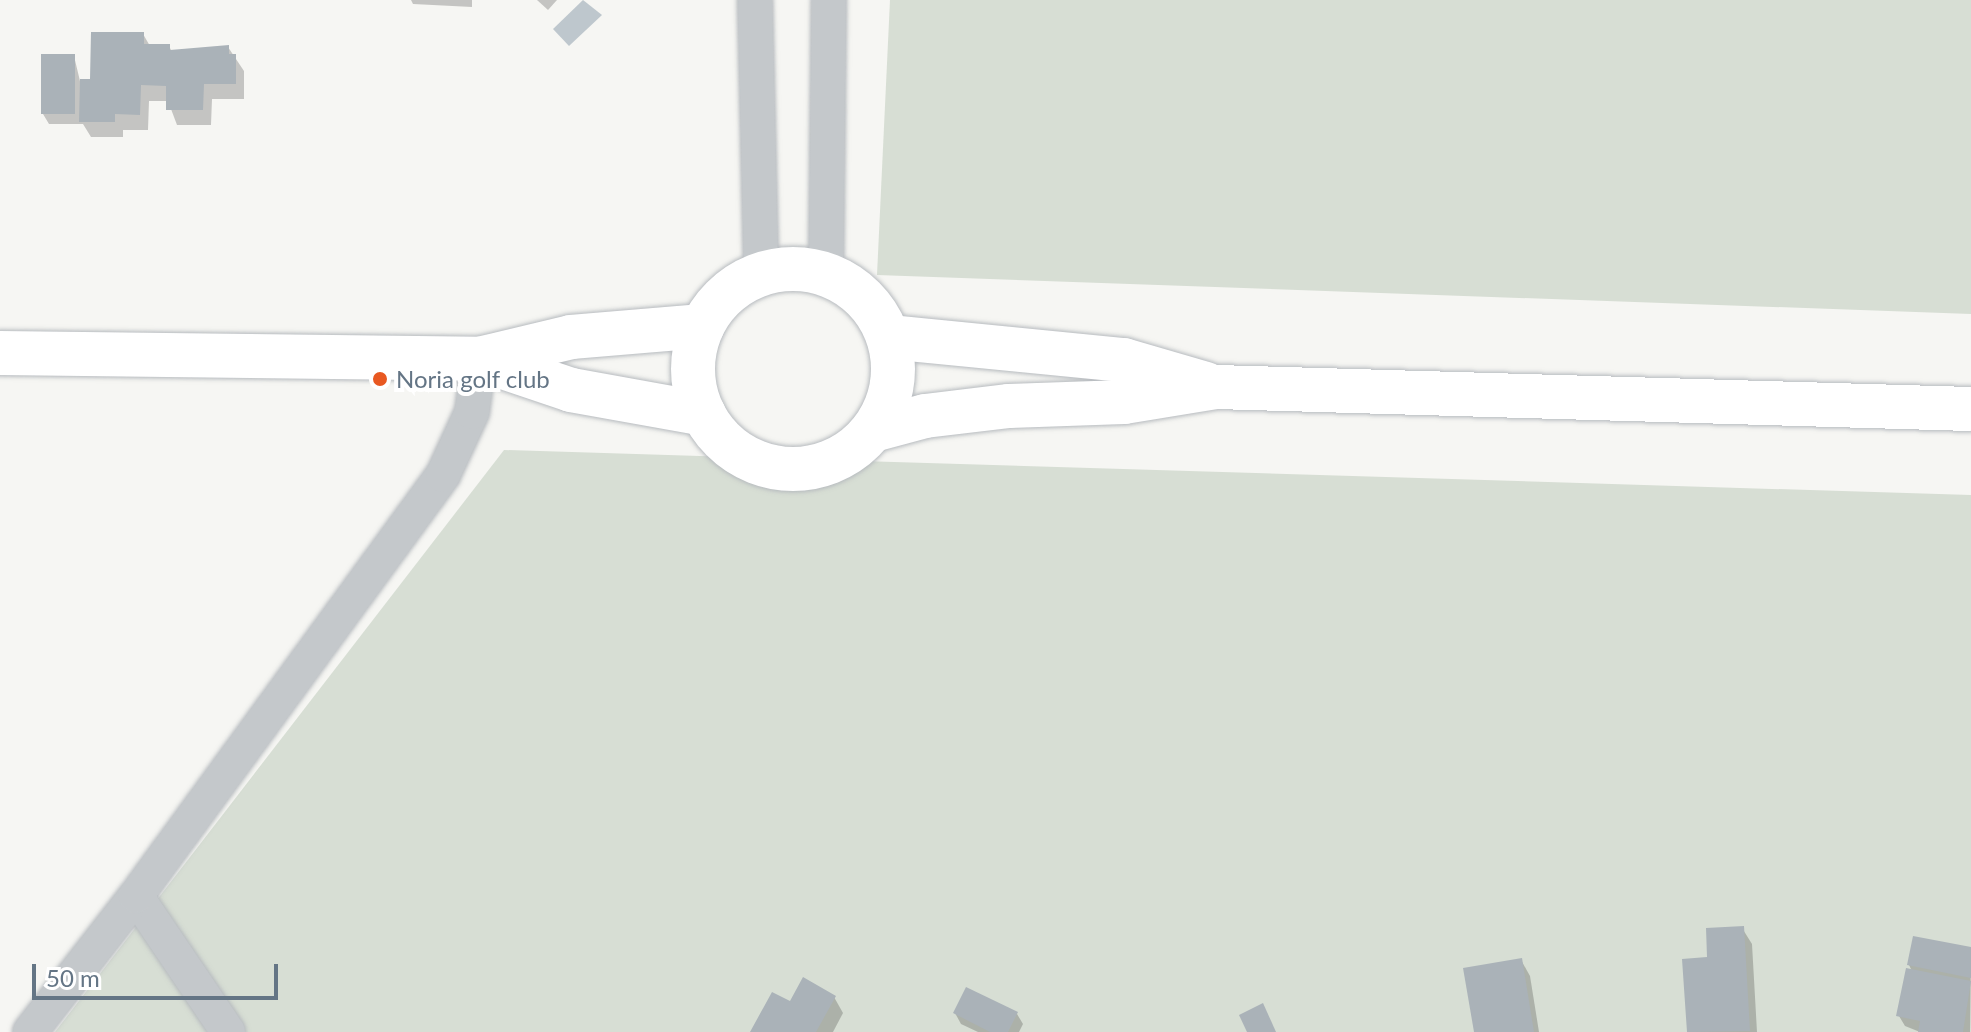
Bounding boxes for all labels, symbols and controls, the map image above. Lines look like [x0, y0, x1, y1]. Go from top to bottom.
place label: Noria golf club [396, 365, 550, 393]
marker: Noria golf club [371, 370, 389, 388]
scale bar [36, 948, 282, 998]
text: 50 m [46, 963, 100, 992]

